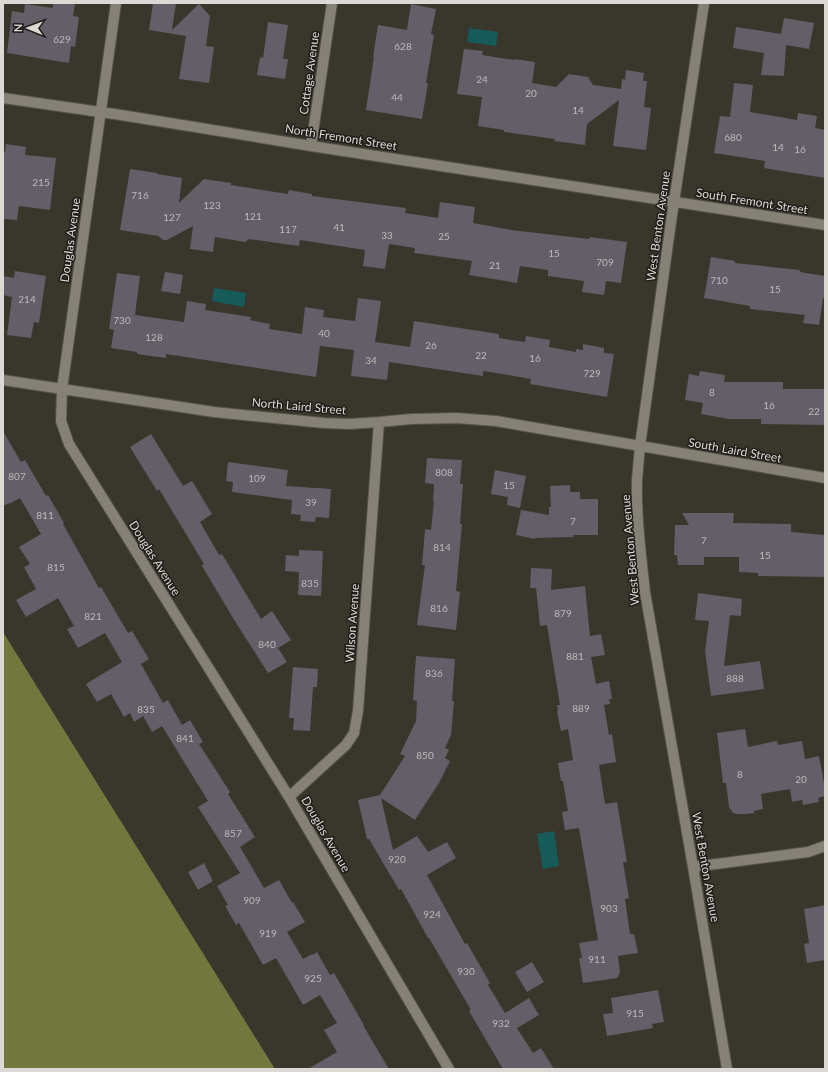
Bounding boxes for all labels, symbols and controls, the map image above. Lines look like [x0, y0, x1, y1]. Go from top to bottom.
north arrow [8, 8, 48, 48]
text: N [11, 23, 24, 32]
street label: Cottage Avenue [296, 31, 322, 115]
house number: 629 [53, 33, 71, 45]
house number: 628 [394, 40, 412, 52]
house number: 24 [476, 73, 488, 85]
house number: 20 [525, 87, 537, 99]
house number: 44 [391, 91, 403, 103]
house number: 14 [572, 104, 584, 116]
street label: North Fremont Street [284, 121, 399, 153]
house number: 680 [724, 131, 742, 143]
house number: 14 [772, 141, 784, 153]
house number: 16 [794, 143, 806, 155]
street label: West Benton Avenue [643, 170, 673, 282]
house number: 215 [32, 176, 50, 188]
street label: South Fremont Street [695, 185, 810, 217]
house number: 716 [131, 189, 149, 201]
street label: Douglas Avenue [57, 197, 83, 283]
house number: 123 [203, 199, 221, 211]
house number: 121 [244, 210, 262, 222]
house number: 127 [163, 211, 181, 223]
house number: 41 [333, 221, 345, 233]
house number: 117 [279, 223, 297, 235]
house number: 33 [381, 229, 393, 241]
house number: 25 [438, 230, 450, 242]
house number: 15 [548, 247, 560, 259]
house number: 709 [596, 256, 614, 268]
house number: 21 [489, 259, 501, 271]
house number: 710 [710, 274, 728, 286]
house number: 15 [769, 283, 781, 295]
house number: 214 [18, 293, 36, 305]
house number: 730 [113, 314, 131, 326]
house number: 40 [318, 327, 330, 339]
house number: 128 [145, 331, 163, 343]
house number: 26 [425, 339, 437, 351]
house number: 22 [475, 349, 487, 361]
house number: 16 [529, 352, 541, 364]
house number: 34 [365, 354, 377, 366]
house number: 729 [583, 367, 601, 379]
house number: 8 [709, 386, 715, 398]
street label: North Laird Street [251, 394, 348, 418]
house number: 16 [763, 399, 775, 411]
house number: 22 [808, 405, 820, 417]
street label: South Laird Street [687, 434, 784, 466]
house number: 808 [435, 466, 453, 478]
house number: 807 [8, 470, 26, 482]
house number: 109 [248, 472, 266, 484]
house number: 15 [503, 479, 515, 491]
street label: West Benton Avenue [618, 494, 642, 606]
house number: 39 [305, 496, 317, 508]
house number: 811 [36, 509, 54, 521]
house number: 7 [570, 515, 576, 527]
street label: Douglas Avenue [126, 518, 184, 598]
house number: 7 [701, 534, 707, 546]
house number: 814 [433, 541, 451, 553]
house number: 15 [759, 549, 771, 561]
house number: 815 [47, 561, 65, 573]
house number: 835 [301, 577, 319, 589]
street label: Wilson Avenue [342, 583, 362, 663]
house number: 816 [430, 602, 448, 614]
house number: 879 [554, 607, 572, 619]
house number: 821 [84, 610, 102, 622]
house number: 840 [258, 638, 276, 650]
house number: 881 [566, 650, 584, 662]
house number: 836 [425, 667, 443, 679]
house number: 888 [726, 672, 744, 684]
house number: 889 [572, 702, 590, 714]
house number: 835 [137, 703, 155, 715]
house number: 841 [176, 732, 194, 744]
house number: 850 [416, 749, 434, 761]
house number: 8 [737, 768, 743, 780]
house number: 20 [795, 773, 807, 785]
street label: Douglas Avenue [298, 793, 354, 875]
street label: West Benton Avenue [689, 811, 723, 923]
house number: 857 [224, 827, 242, 839]
house number: 920 [388, 853, 406, 865]
house number: 909 [243, 894, 261, 906]
house number: 903 [600, 902, 618, 914]
house number: 924 [423, 908, 441, 920]
house number: 919 [259, 927, 277, 939]
house number: 911 [588, 953, 606, 965]
house number: 930 [457, 965, 475, 977]
house number: 925 [304, 972, 322, 984]
house number: 915 [626, 1007, 644, 1019]
house number: 932 [492, 1017, 510, 1029]

